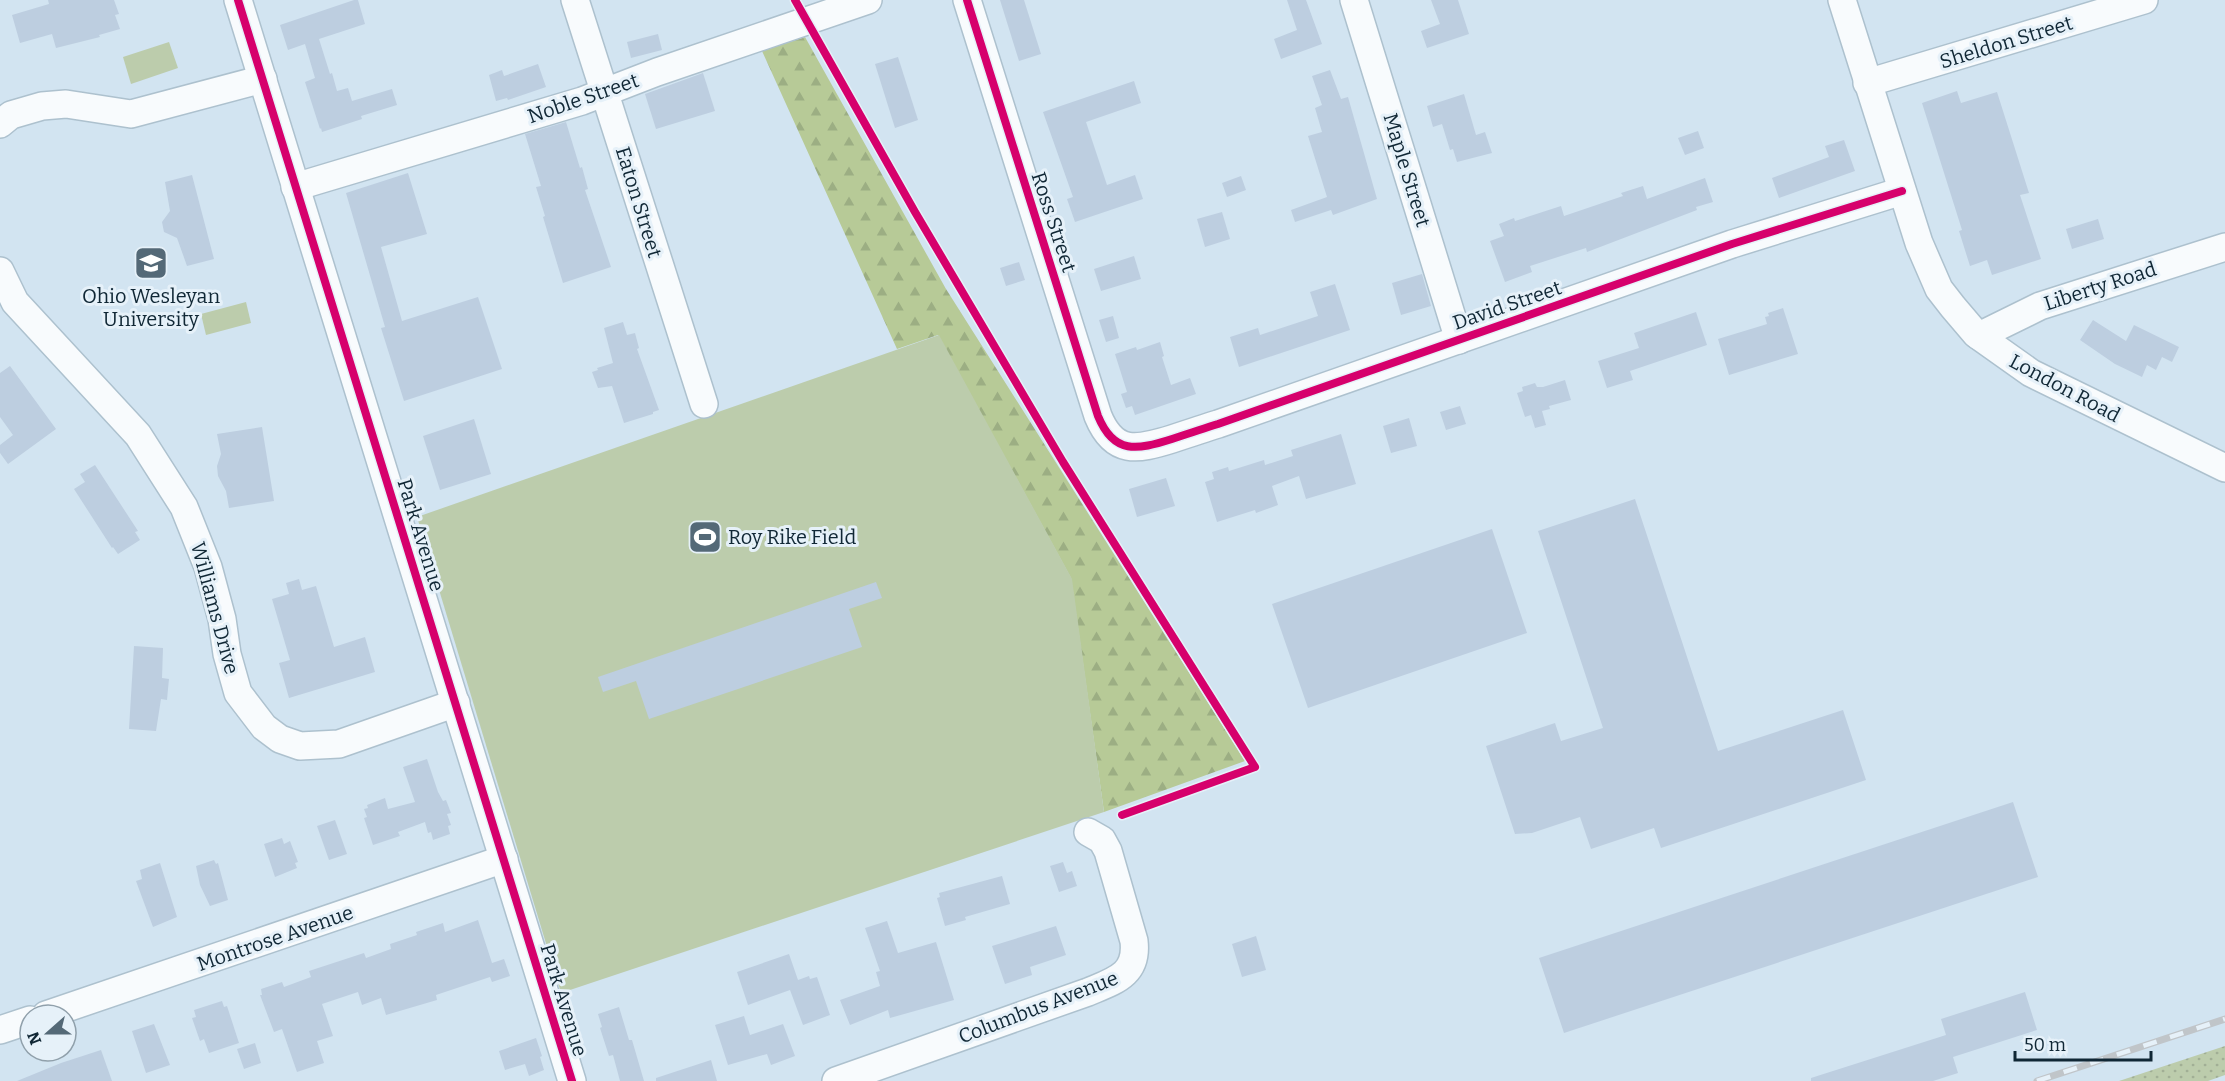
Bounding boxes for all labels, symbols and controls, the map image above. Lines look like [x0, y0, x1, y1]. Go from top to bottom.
street label: Sheldon Street [1937, 10, 2075, 74]
street label: Noble Street [524, 68, 642, 128]
street label: Maple Street [1378, 110, 1436, 230]
street label: Eaton Street [611, 144, 667, 260]
street label: Ross Street [1027, 169, 1081, 275]
school or university icon: Ohio Wesleyan University [133, 245, 169, 281]
street label: Liberty Road [2041, 257, 2159, 315]
street label: David Street [1450, 275, 1564, 335]
place label: Ohio Wesleyan University [82, 284, 220, 331]
street label: London Road [2006, 349, 2125, 427]
street label: Park Avenue [392, 476, 450, 594]
sports icon: Roy Rike Field [687, 519, 723, 555]
place label: Roy Rike Field [728, 525, 856, 549]
street label: Williams Drive [186, 539, 244, 677]
street label: Montrose Avenue [194, 900, 356, 976]
street label: Park Avenue [535, 941, 593, 1059]
street label: Columbus Avenue [955, 966, 1121, 1048]
north arrow [18, 1003, 78, 1063]
scale bar [2015, 1024, 2152, 1062]
text: N [23, 1029, 46, 1047]
text: 50 m [2024, 1034, 2066, 1056]

